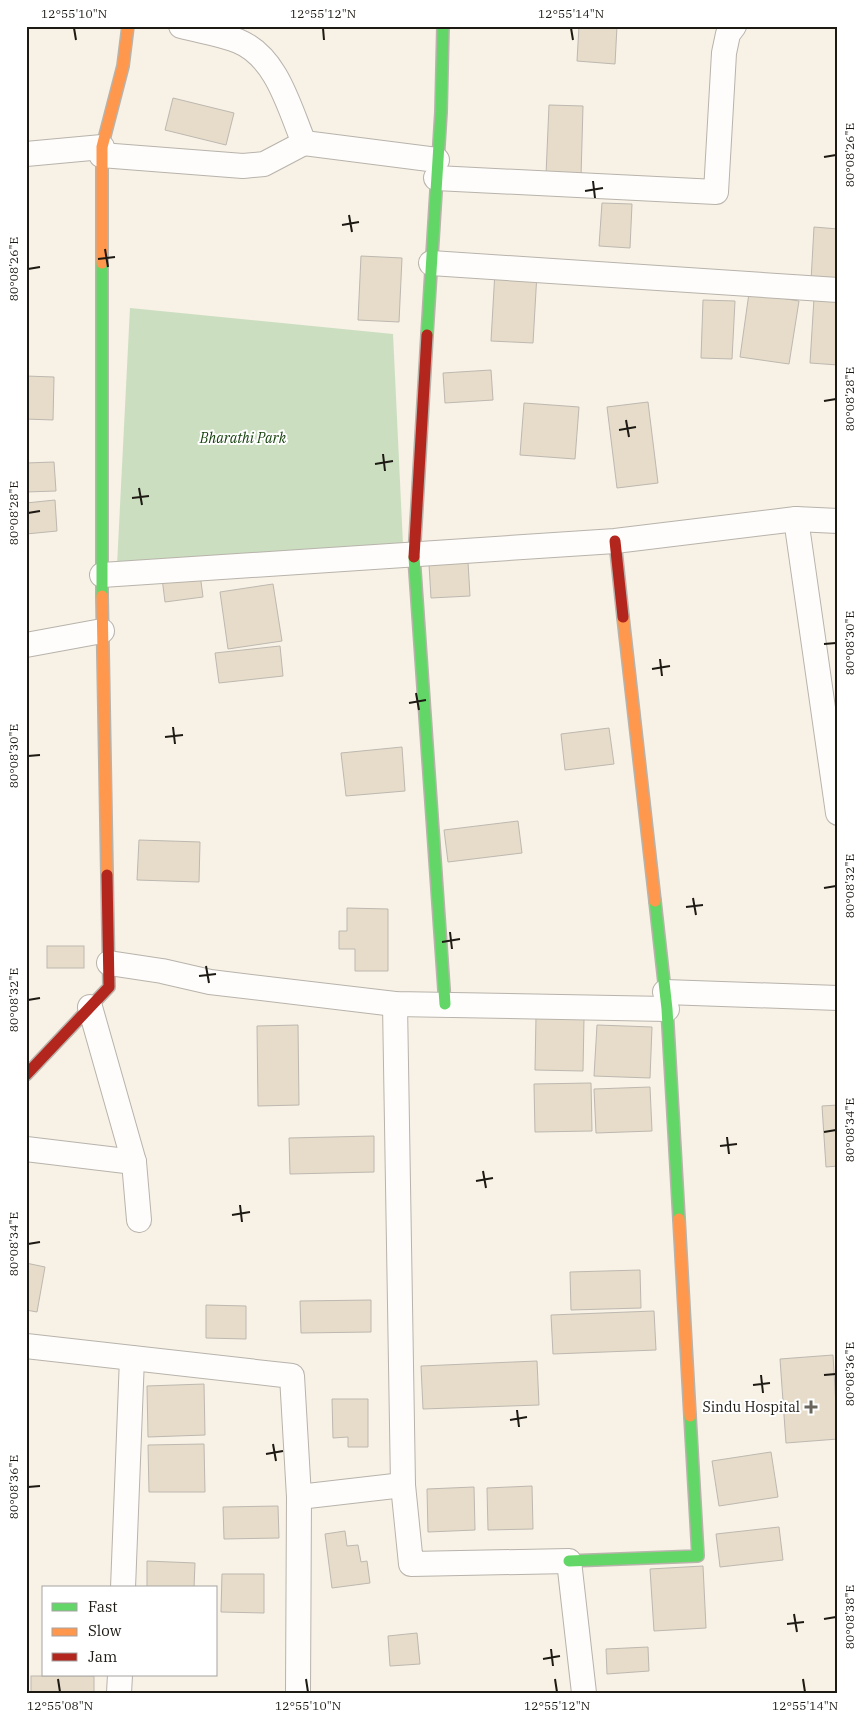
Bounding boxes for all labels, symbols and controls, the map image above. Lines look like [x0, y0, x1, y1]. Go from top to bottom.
text: 12°55'10"N [41, 6, 107, 21]
text: 12°55'12"N [290, 6, 356, 21]
text: 12°55'14"N [538, 6, 604, 21]
text: 80°08'26"E [842, 123, 857, 187]
text: 80°08'26"E [6, 237, 21, 301]
text: 80°08'28"E [842, 367, 857, 431]
park label: Bharathi Park [199, 429, 287, 447]
text: 80°08'28"E [6, 481, 21, 545]
text: 80°08'30"E [842, 611, 857, 675]
text: 80°08'30"E [6, 724, 21, 788]
text: 80°08'32"E [842, 854, 857, 918]
text: 80°08'32"E [6, 968, 21, 1032]
text: 80°08'34"E [842, 1098, 857, 1162]
text: 80°08'34"E [6, 1212, 21, 1276]
text: 80°08'36"E [842, 1342, 857, 1406]
place label: Sindu Hospital [702, 1398, 800, 1416]
marker: Sindu Hospital [804, 1400, 818, 1414]
text: 80°08'36"E [6, 1455, 21, 1519]
text: 80°08'38"E [842, 1585, 857, 1649]
legend [42, 1586, 218, 1676]
text: Fast [88, 1597, 118, 1616]
text: Slow [88, 1621, 122, 1640]
text: Jam [88, 1647, 117, 1666]
text: 12°55'08"N [27, 1698, 93, 1713]
text: 12°55'10"N [275, 1698, 341, 1713]
text: 12°55'12"N [524, 1698, 590, 1713]
text: 12°55'14"N [772, 1698, 838, 1713]

